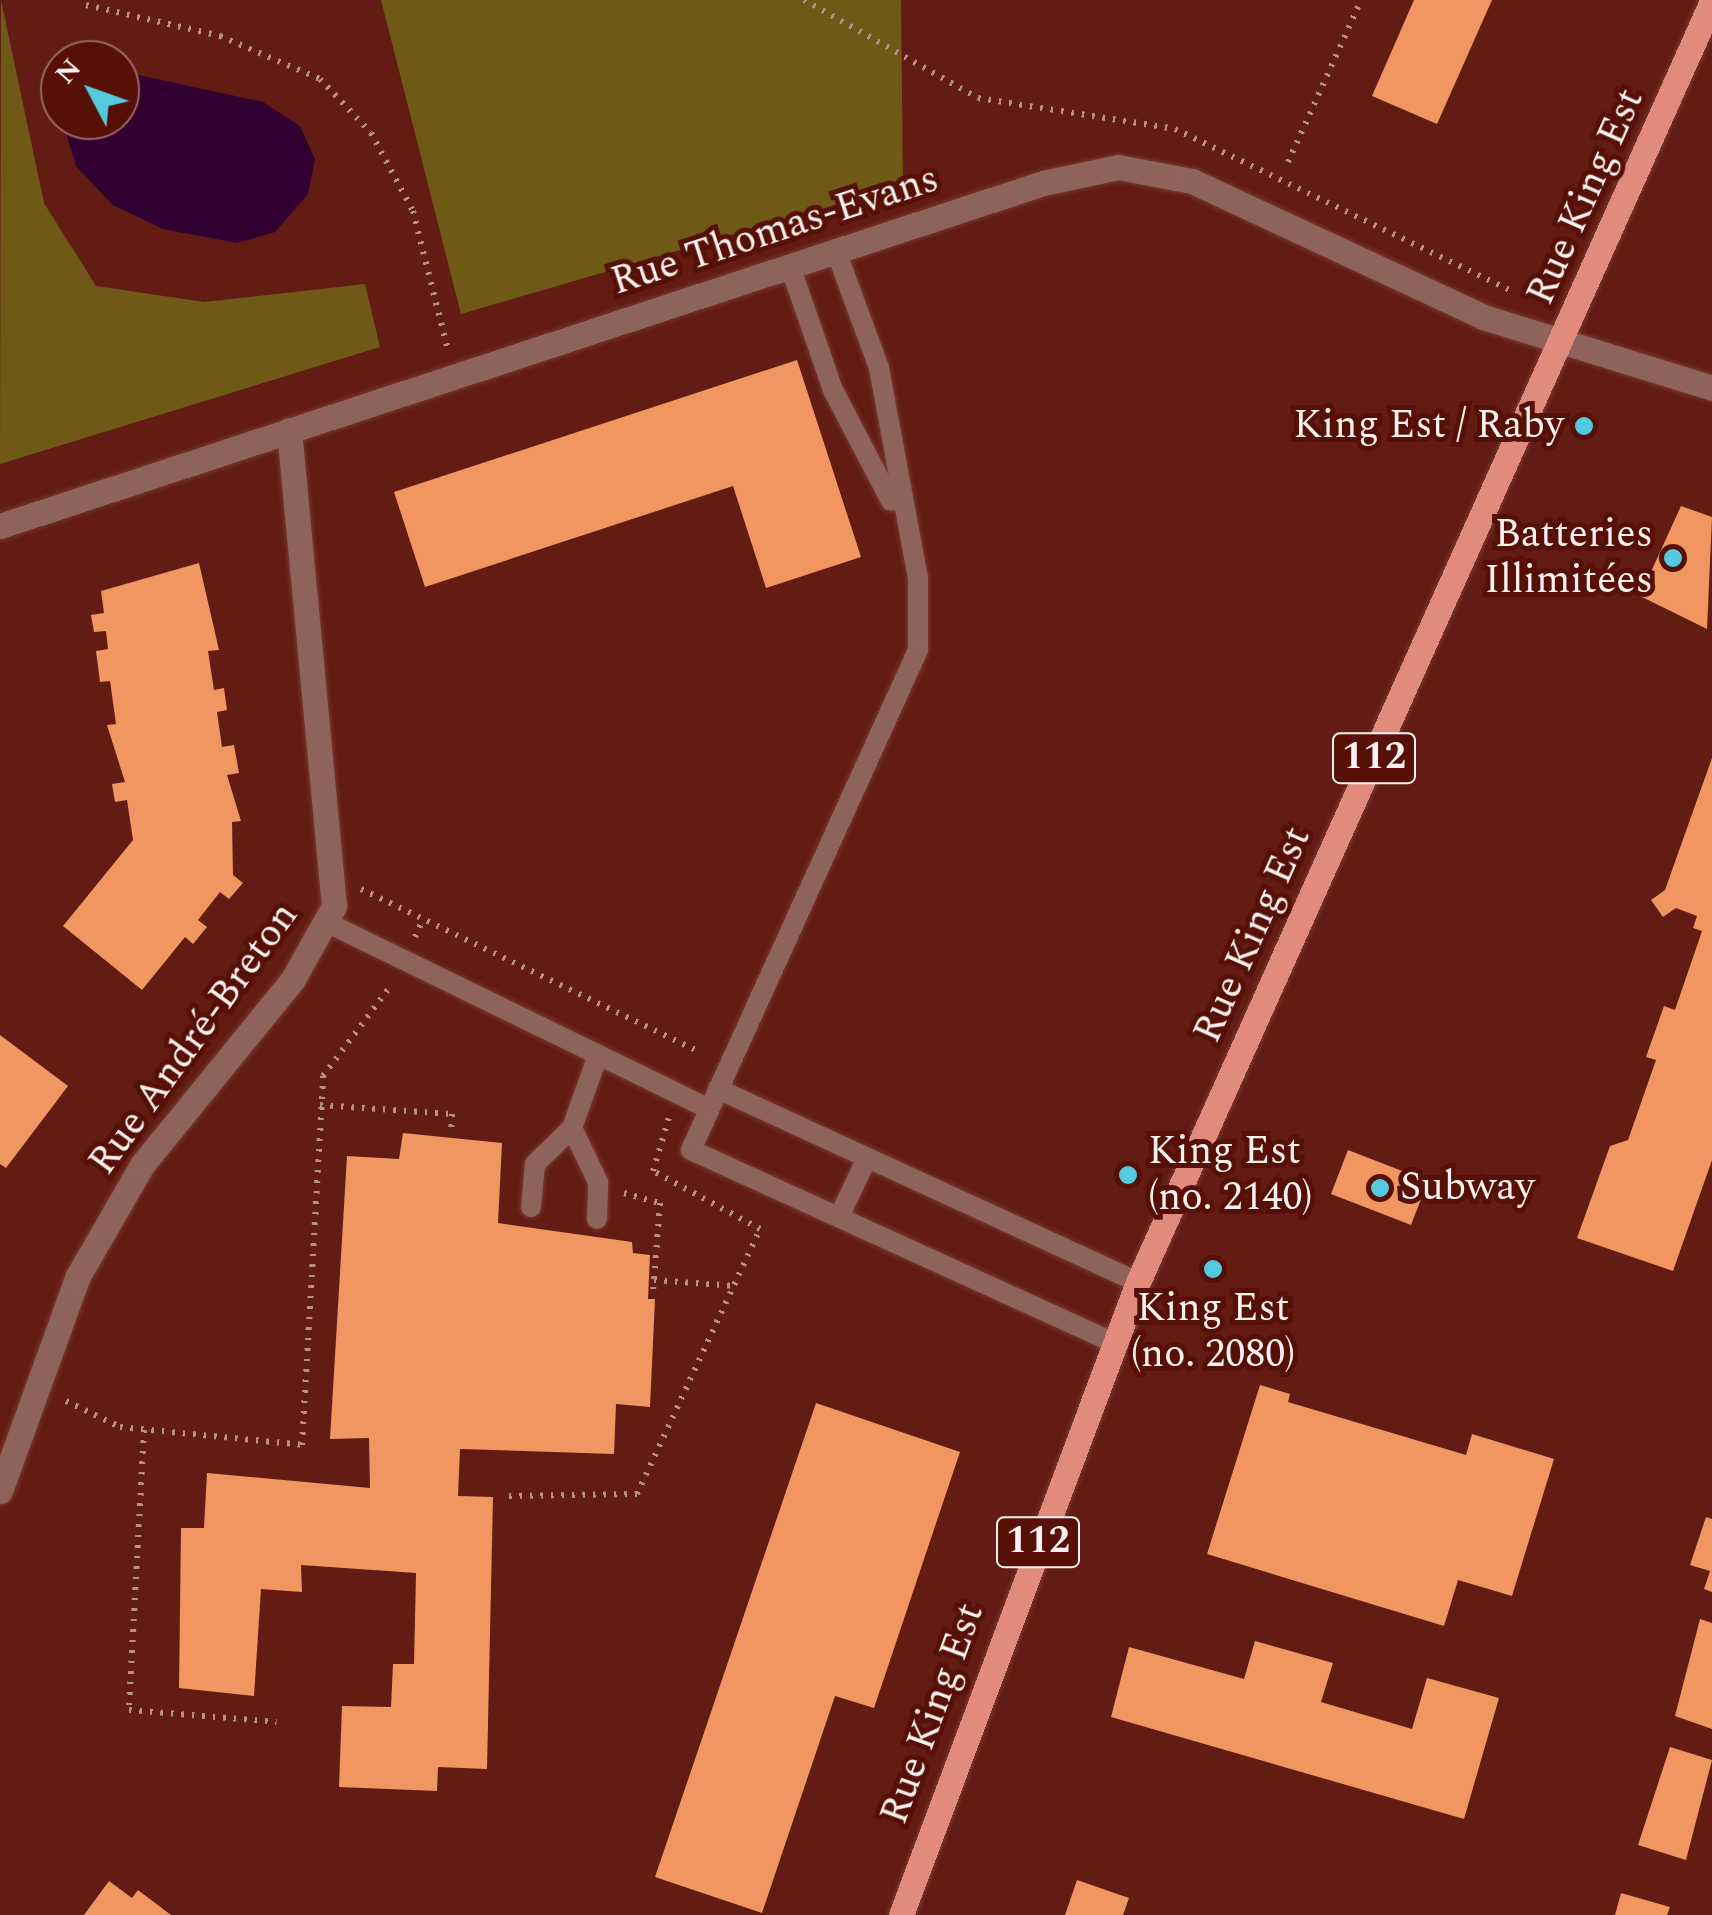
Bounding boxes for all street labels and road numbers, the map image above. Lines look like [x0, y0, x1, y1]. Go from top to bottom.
street label: Rue King Est [1517, 82, 1655, 312]
street label: Rue Thomas-Evans [605, 155, 945, 307]
road number: 112 [1332, 725, 1416, 791]
street label: Rue King Est [1184, 820, 1322, 1050]
street label: Rue André-Breton [79, 893, 309, 1185]
road number: 112 [996, 1509, 1080, 1575]
street label: Rue King Est [871, 1597, 995, 1831]

